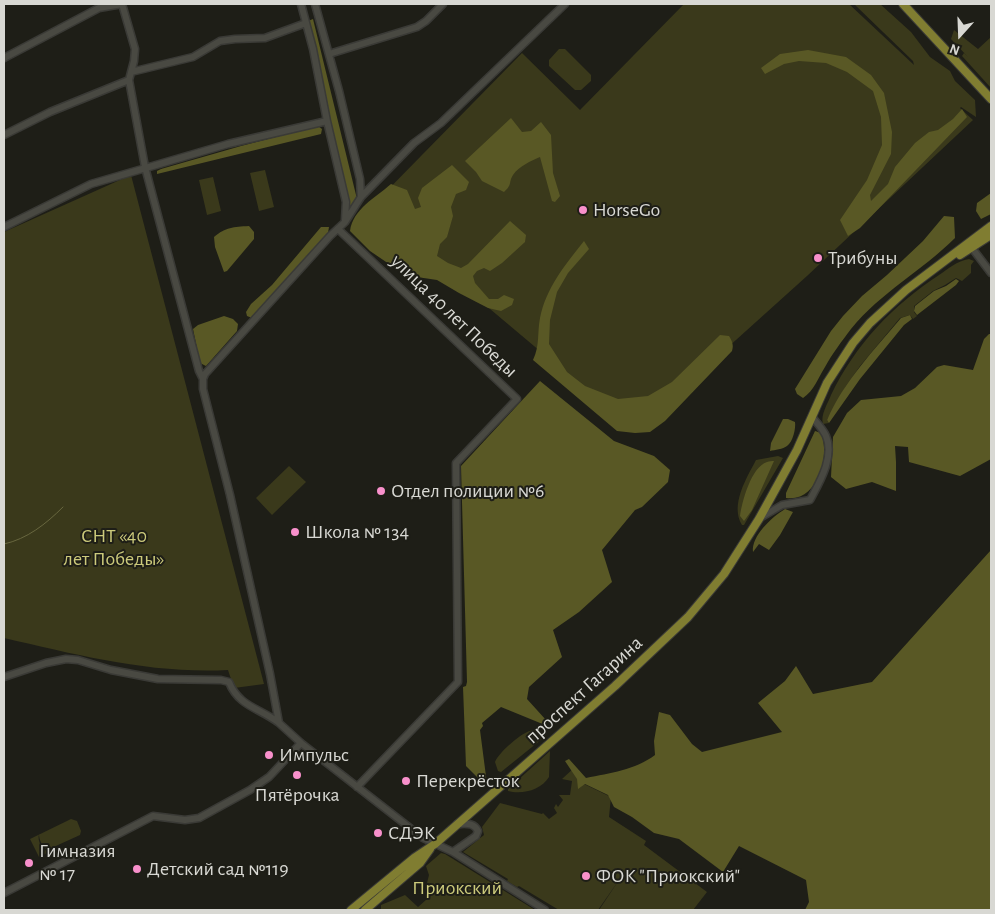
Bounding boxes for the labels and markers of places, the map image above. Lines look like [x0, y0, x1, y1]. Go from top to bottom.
place label: HorseGo [593, 198, 660, 222]
marker: HorseGo [577, 204, 589, 216]
place label: Трибуны [828, 246, 897, 270]
marker: Трибуны [812, 252, 824, 264]
place label: Отдел полиции №6 [391, 479, 544, 503]
marker: Отдел полиции №6 [375, 485, 387, 497]
place label: Школа № 134 [305, 520, 409, 544]
marker: Школа № 134 [289, 526, 301, 538]
place label: Импульс [279, 743, 349, 767]
marker: Импульс [263, 749, 275, 761]
marker: Пятёрочка [291, 769, 303, 781]
place label: Перекрёсток [416, 769, 520, 793]
marker: Перекрёсток [400, 775, 412, 787]
place label: Пятёрочка [254, 783, 340, 807]
place label: СДЭК [388, 821, 435, 845]
marker: СДЭК [372, 827, 384, 839]
place label: Гимназия № 17 [39, 839, 116, 886]
marker: Гимназия № 17 [23, 857, 35, 869]
place label: Детский сад №119 [147, 857, 289, 881]
marker: Детский сад №119 [131, 863, 143, 875]
place label: ФОК "Приокский" [596, 864, 740, 888]
marker: ФОК "Приокский" [580, 870, 592, 882]

